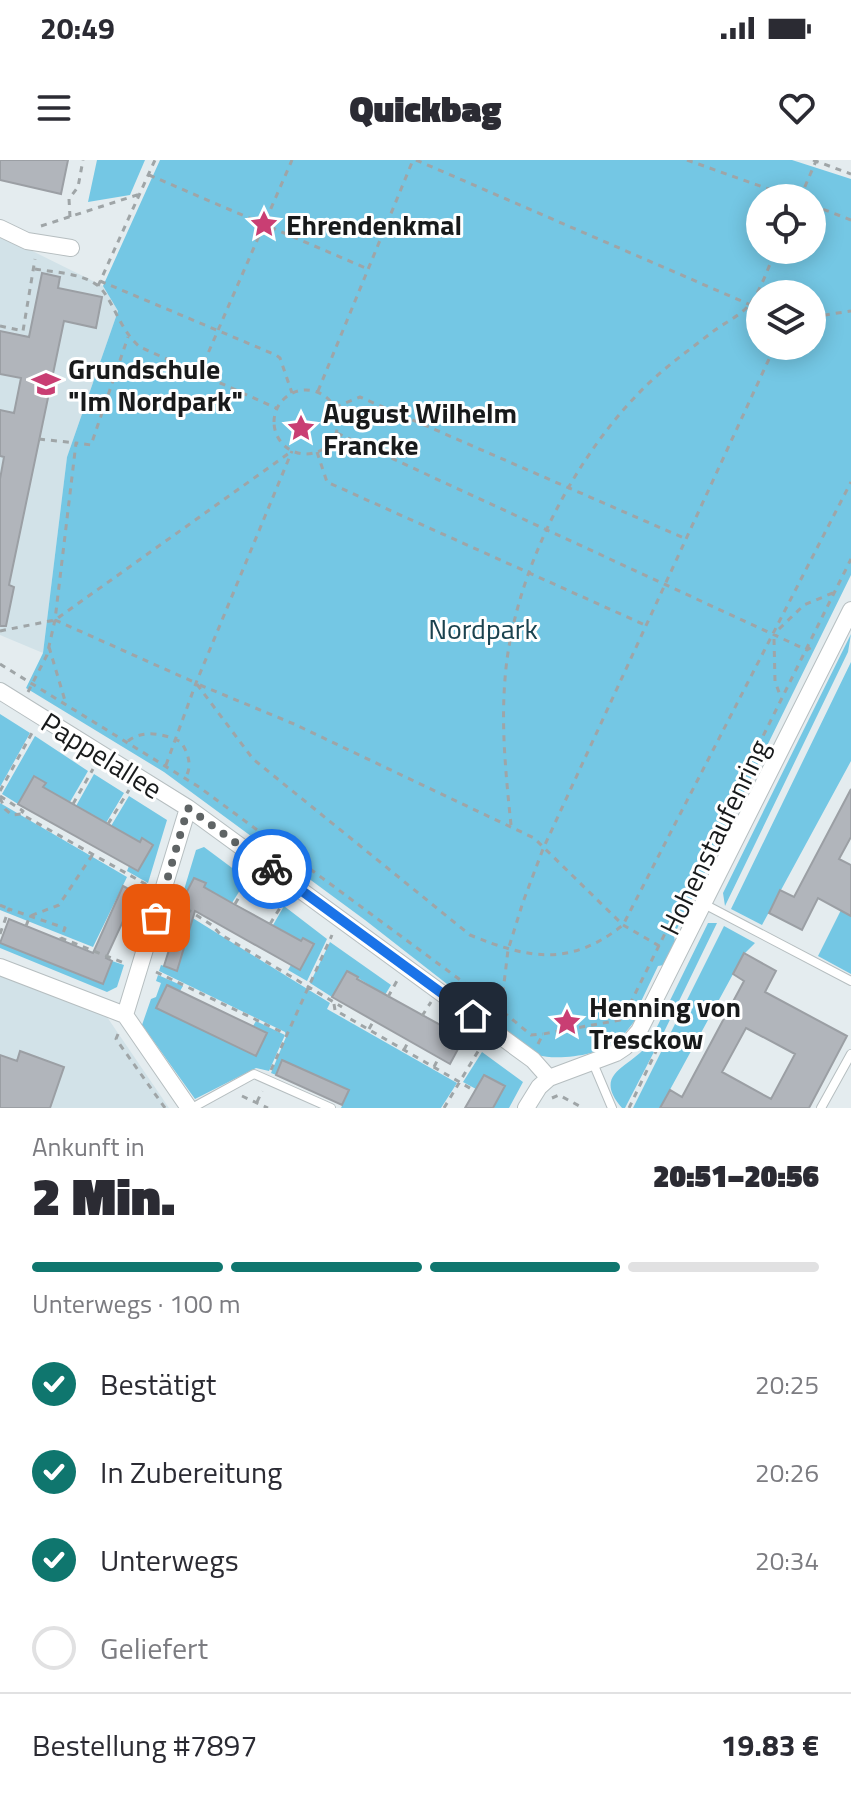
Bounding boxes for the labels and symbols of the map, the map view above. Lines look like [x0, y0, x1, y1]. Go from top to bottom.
place label: Ehrendenkmal [286, 203, 462, 246]
place icon: Ehrendenkmal [249, 209, 279, 239]
place label: Grundschule "Im Nordpark" [68, 347, 243, 422]
school or university icon: Grundschule "Im Nordpark" [31, 369, 61, 399]
place label: August Wilhelm Francke [323, 391, 517, 466]
place icon: August Wilhelm Francke [286, 413, 316, 443]
park label: Nordpark [428, 607, 538, 650]
street label: Pappelallee [33, 701, 171, 809]
street label: Hohenstaufenring [648, 732, 780, 942]
courier [232, 829, 312, 909]
pin [122, 884, 190, 952]
pin [439, 982, 507, 1050]
place label: Henning von Tresckow [589, 985, 741, 1060]
place icon: Henning von Tresckow [552, 1007, 582, 1037]

